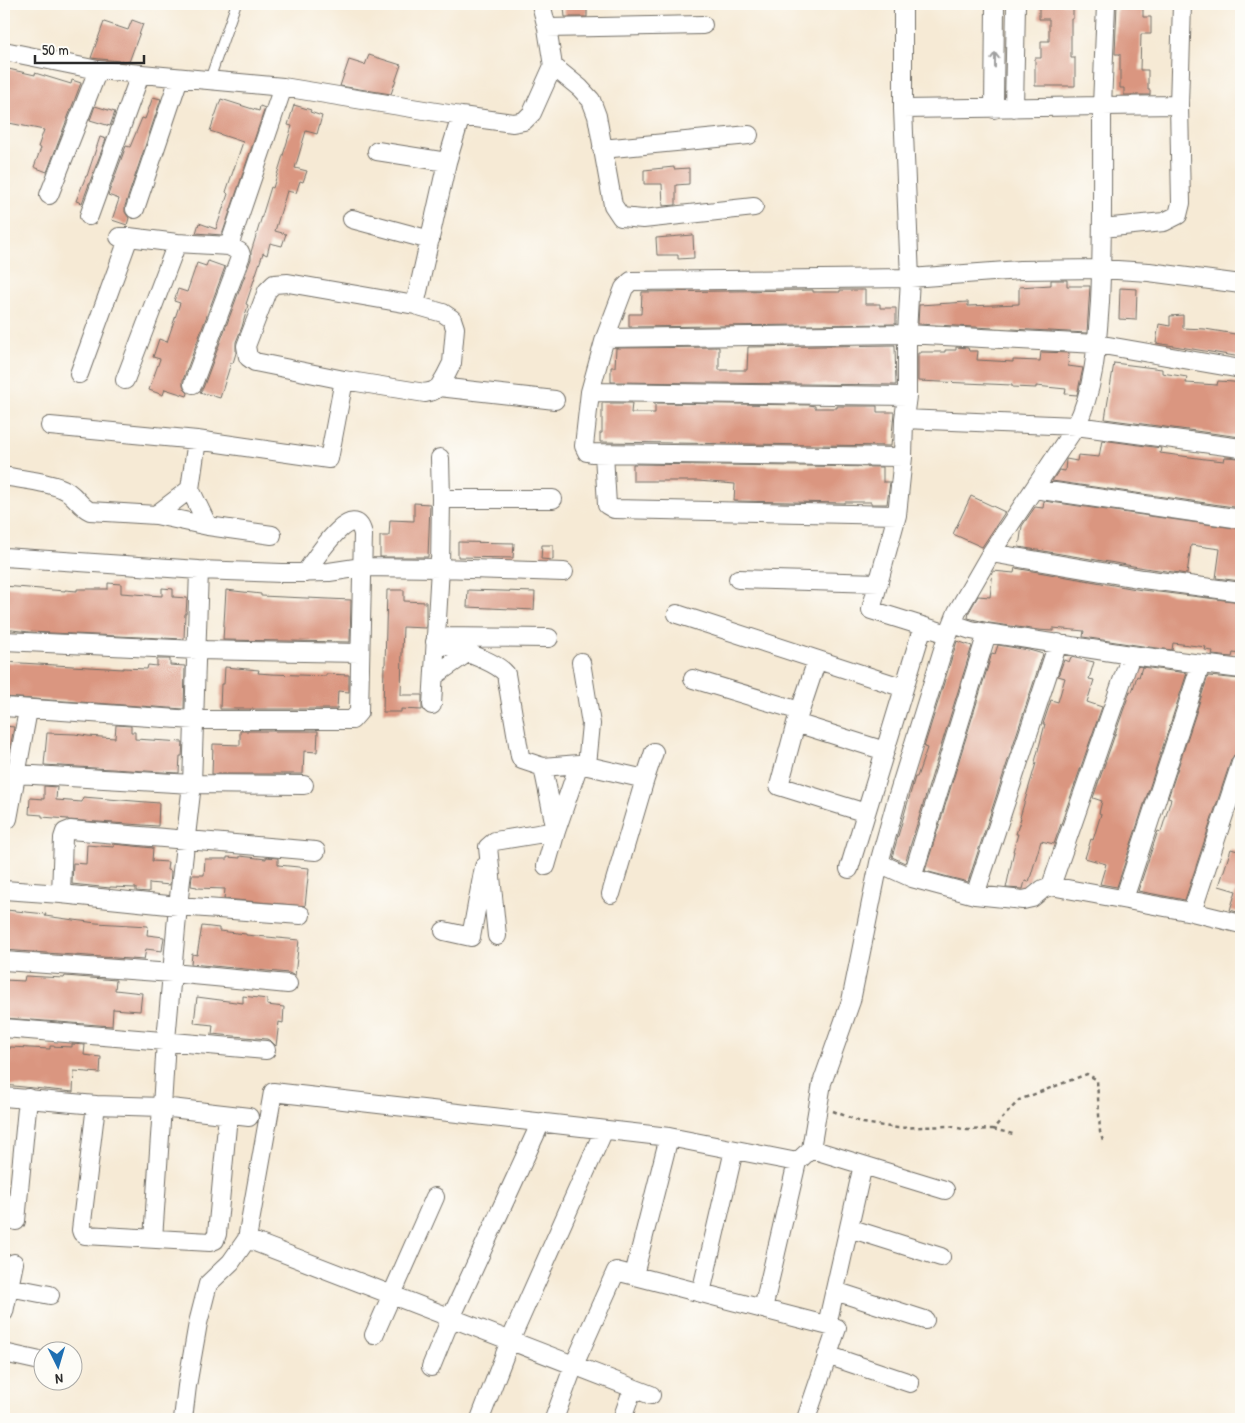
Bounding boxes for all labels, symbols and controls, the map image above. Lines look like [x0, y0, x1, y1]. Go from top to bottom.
scale bar [35, 32, 144, 64]
text: 50 m [42, 39, 69, 60]
one-way arrow [990, 52, 1000, 68]
north arrow [32, 1340, 82, 1390]
text: N [54, 1370, 64, 1389]

